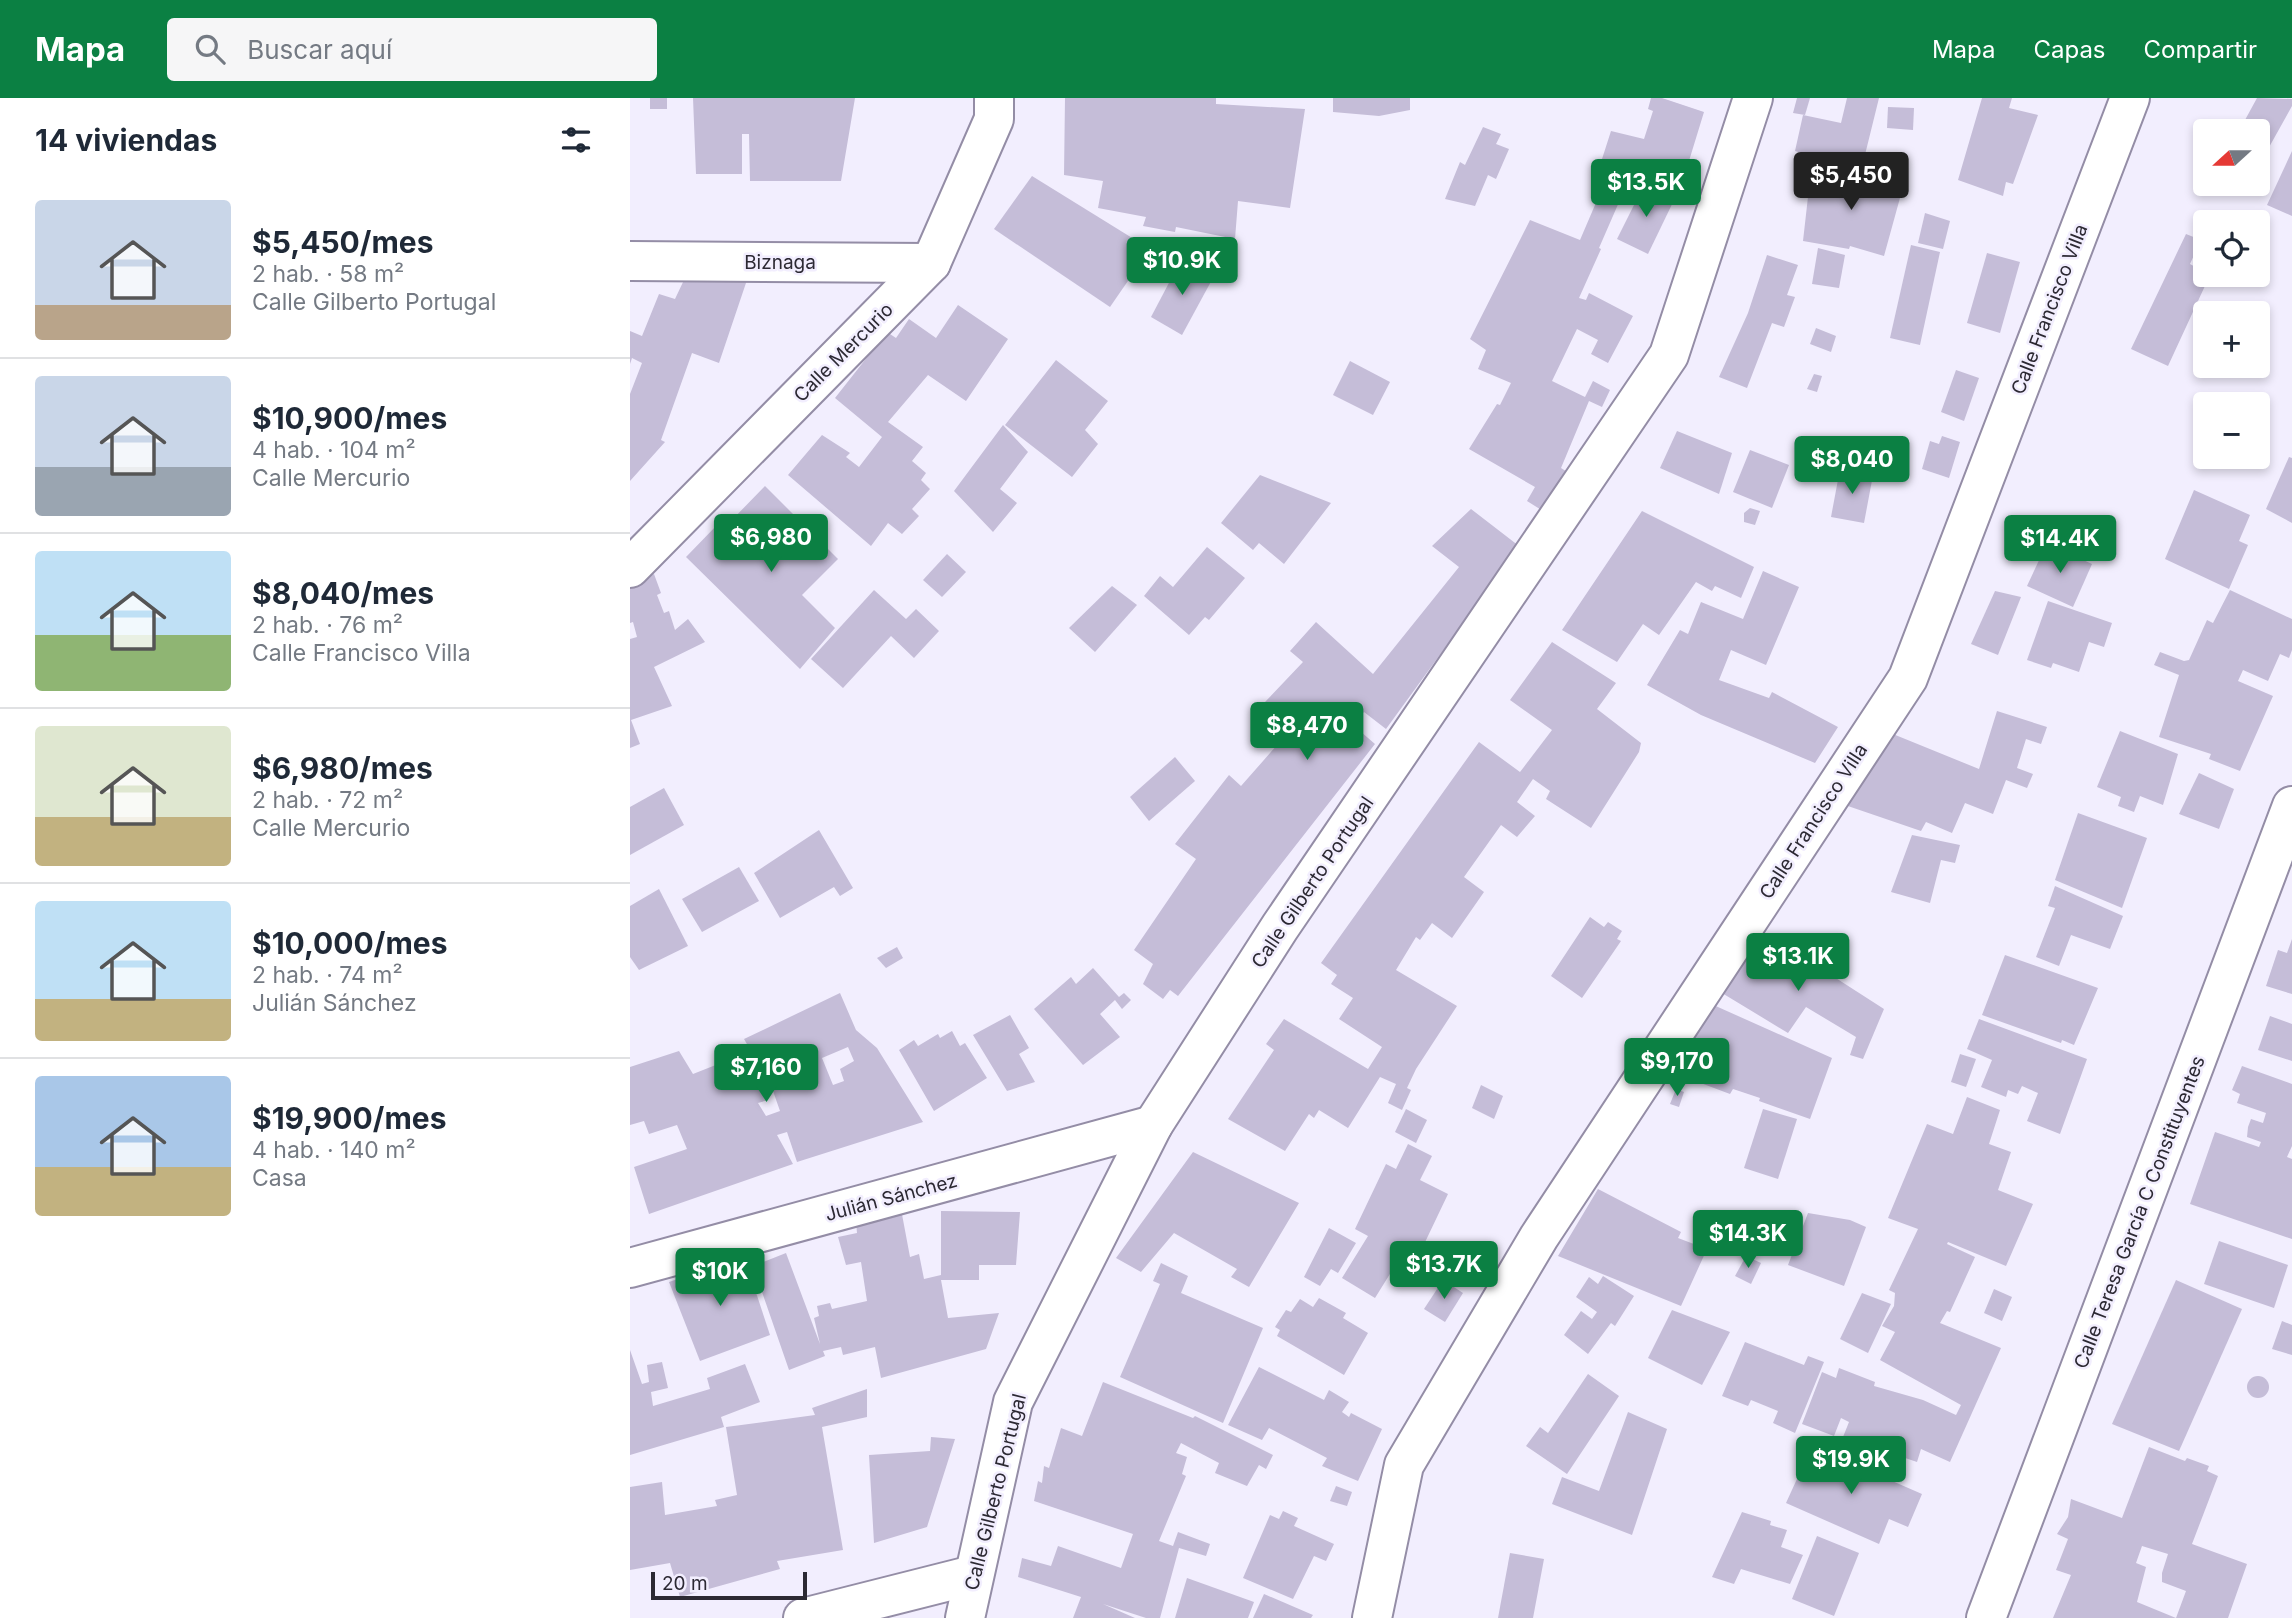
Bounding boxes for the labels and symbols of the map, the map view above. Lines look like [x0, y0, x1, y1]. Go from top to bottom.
north arrow [2193, 119, 2270, 196]
pin: $5,450 [1794, 152, 1908, 212]
pin: $13.5K [1589, 159, 1703, 219]
street label: Calle Francisco Villa [2006, 221, 2093, 398]
pin: $10.9K [1125, 238, 1239, 297]
street label: Biznaga [744, 251, 816, 274]
street label: Calle Mercurio [789, 298, 898, 407]
pin: $8,040 [1795, 436, 1909, 496]
pin: $6,980 [714, 514, 828, 574]
pin: $14.4K [2003, 516, 2117, 575]
pin: $8,470 [1250, 702, 1364, 762]
street label: Calle Francisco Villa [1755, 739, 1872, 903]
street label: Calle Gilberto Portugal [1246, 792, 1378, 972]
pin: $13.1K [1741, 934, 1855, 993]
pin: $9,170 [1620, 1038, 1734, 1098]
pin: $7,160 [709, 1044, 823, 1104]
street label: Calle Teresa García C Constituyentes [2069, 1053, 2210, 1372]
street label: Julián Sánchez [822, 1169, 960, 1226]
pin: $14.3K [1691, 1210, 1805, 1270]
pin: $13.7K [1387, 1242, 1501, 1301]
pin: $10K [679, 1248, 761, 1308]
street label: Calle Gilberto Portugal [960, 1391, 1031, 1593]
pin: $19.9K [1794, 1436, 1908, 1496]
scale bar [651, 1569, 807, 1601]

